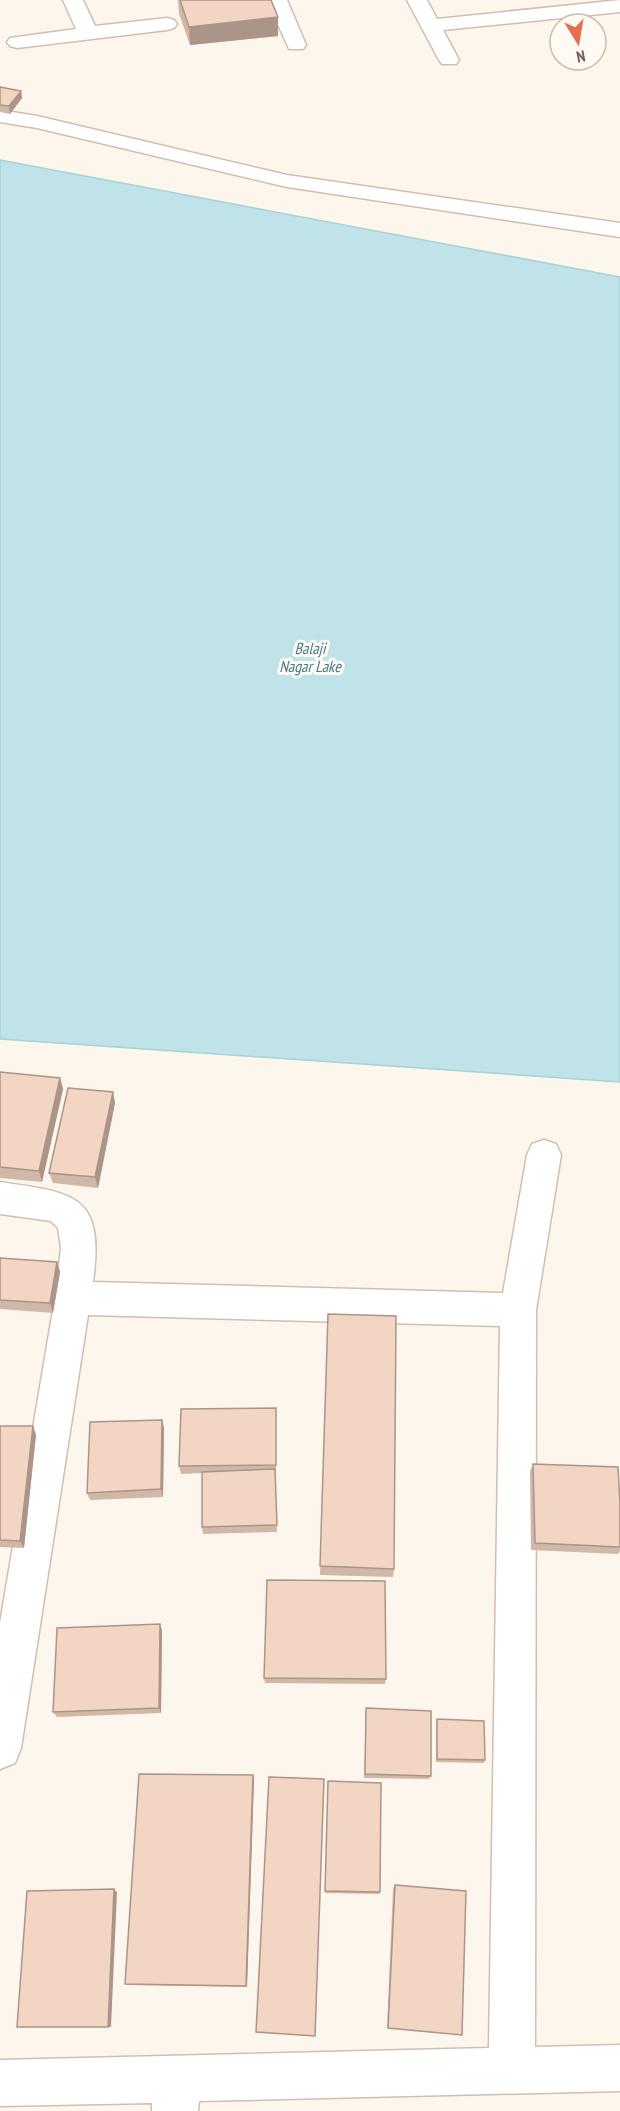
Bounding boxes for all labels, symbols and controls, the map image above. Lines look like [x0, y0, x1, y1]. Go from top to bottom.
north arrow [548, 12, 608, 72]
text: N [575, 46, 587, 67]
water label: Balaji Nagar Lake [279, 638, 342, 676]

